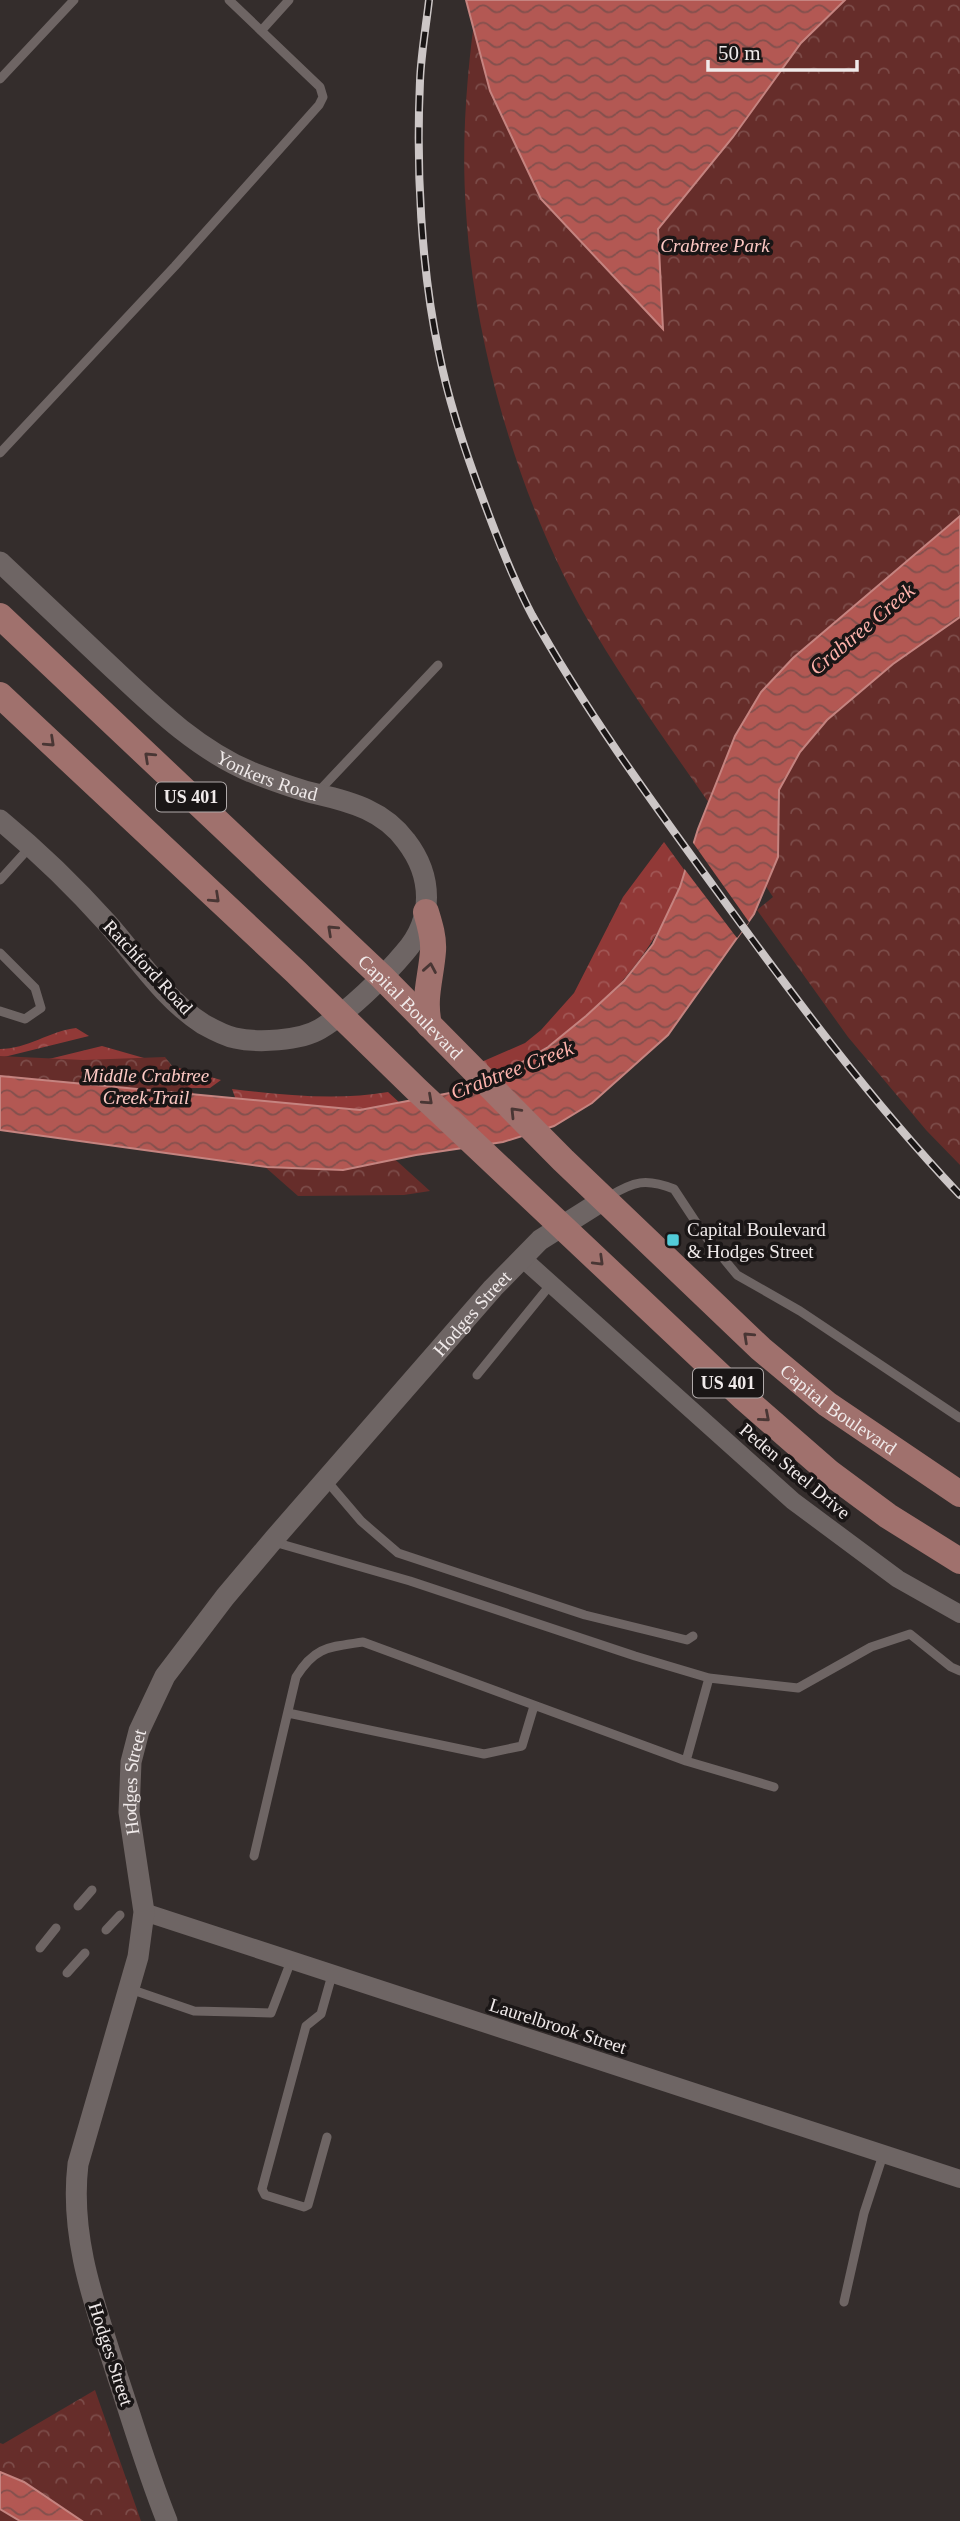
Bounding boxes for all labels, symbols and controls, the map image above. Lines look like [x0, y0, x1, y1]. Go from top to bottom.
scale bar [708, 28, 857, 72]
text: 50 m [718, 41, 761, 65]
park label: Crabtree Park [660, 235, 770, 256]
water label: Crabtree Creek [805, 578, 920, 680]
one-way arrow [42, 734, 55, 746]
street label: Yonkers Road [212, 746, 320, 804]
one-way arrow [144, 753, 157, 766]
road number: US 401 [156, 782, 226, 812]
one-way arrow [207, 890, 220, 902]
street label: Ratchford Road [99, 916, 197, 1019]
one-way arrow [327, 926, 340, 939]
street label: Capital Boulevard [354, 950, 468, 1064]
one-way arrow [422, 962, 437, 974]
water label: Crabtree Creek [447, 1035, 577, 1104]
park label: Middle Crabtree Creek Trail [82, 1065, 209, 1108]
one-way arrow [420, 1092, 433, 1104]
one-way arrow [510, 1107, 523, 1120]
place label: Capital Boulevard & Hodges Street [687, 1219, 826, 1262]
marker: Capital Boulevard & Hodges Street [665, 1232, 681, 1248]
one-way arrow [591, 1253, 604, 1266]
street label: Hodges Street [428, 1265, 515, 1360]
one-way arrow [743, 1332, 756, 1345]
street label: Capital Boulevard [776, 1359, 901, 1459]
road number: US 401 [693, 1368, 763, 1398]
one-way arrow [757, 1409, 770, 1421]
street label: Peden Steel Drive [736, 1419, 854, 1523]
street label: Hodges Street [119, 1726, 150, 1837]
street label: Laurelbrook Street [487, 1994, 630, 2058]
street label: Hodges Street [84, 2300, 138, 2409]

